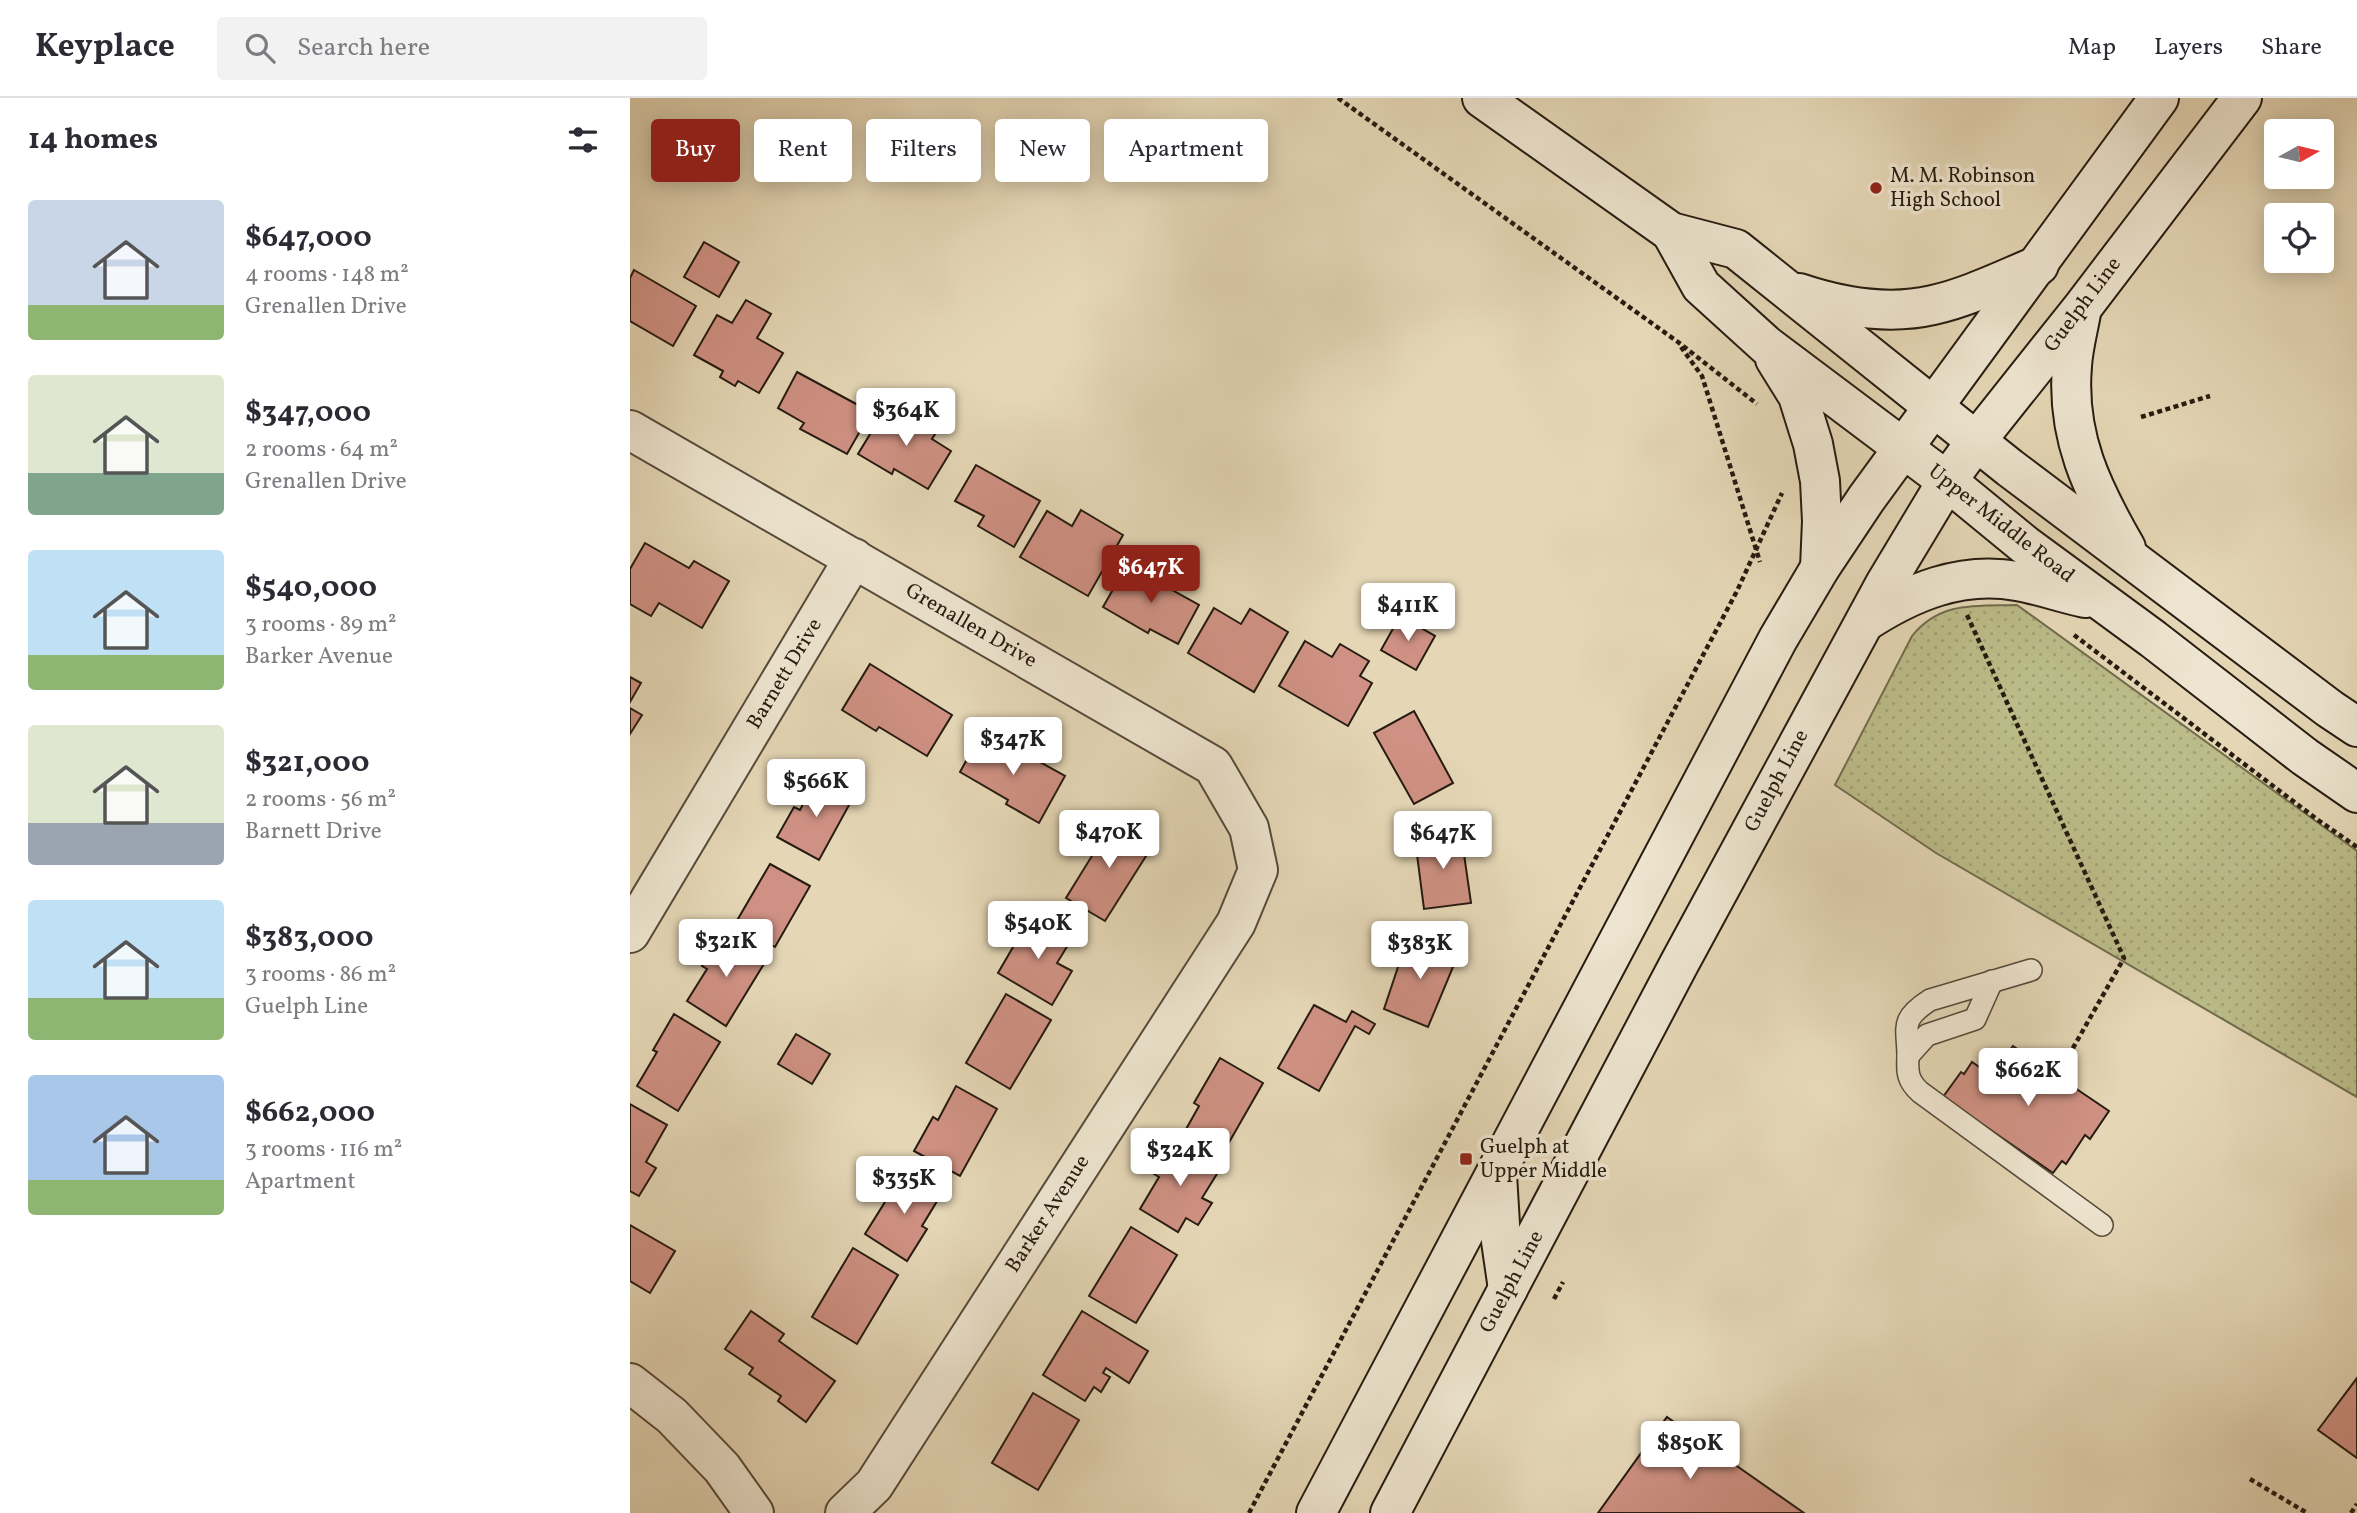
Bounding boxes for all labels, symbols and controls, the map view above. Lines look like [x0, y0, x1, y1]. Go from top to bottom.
search box [217, 17, 707, 80]
text: Keyplace [35, 25, 175, 71]
icon: search [241, 29, 279, 67]
text: Search here [297, 30, 430, 66]
text: Map [2068, 31, 2116, 65]
text: Layers [2154, 31, 2223, 65]
text: Share [2261, 31, 2322, 65]
text: 14 homes [28, 119, 158, 161]
chip: Buy [651, 119, 740, 182]
chip: Rent [754, 119, 852, 182]
chip: Filters [866, 119, 981, 182]
chip: New [995, 119, 1090, 182]
chip: Apartment [1104, 119, 1268, 182]
north arrow [2264, 119, 2334, 189]
map controls [2264, 119, 2334, 273]
icon: filters [564, 121, 602, 159]
place label: M. M. Robinson High School [1890, 162, 2035, 215]
marker: M. M. Robinson High School [1868, 180, 1884, 196]
button: locate [2264, 203, 2334, 273]
text: $647,000 [245, 217, 372, 259]
icon: home [84, 228, 168, 312]
street label: Guelph Line [2038, 251, 2128, 359]
text: 4 rooms · 148 m² [245, 259, 409, 291]
text: Grenallen Drive [245, 291, 407, 323]
pin: $364K [857, 388, 955, 448]
text: $347,000 [245, 392, 371, 434]
text: $364K [872, 395, 940, 427]
icon: home [84, 403, 168, 487]
text: 2 rooms · 64 m² [245, 434, 398, 466]
street label: Upper Middle Road [1922, 458, 2080, 590]
text: Grenallen Drive [245, 466, 407, 498]
pin: $647K [1102, 546, 1200, 605]
text: $647K [1118, 552, 1184, 584]
text: $540,000 [245, 567, 377, 609]
street label: Grenallen Drive [900, 577, 1042, 675]
icon: home [84, 578, 168, 662]
pin: $411K [1359, 584, 1457, 643]
text: $411K [1377, 590, 1439, 622]
text: 3 rooms · 89 m² [245, 609, 397, 641]
street label: Barnett Drive [740, 613, 830, 735]
text: Barker Avenue [245, 641, 393, 673]
pin: $347K [964, 718, 1062, 777]
text: $347K [980, 724, 1046, 756]
street label: Guelph Line [1738, 724, 1816, 837]
text: $321,000 [245, 742, 369, 784]
icon: home [84, 753, 168, 837]
pin: $566K [767, 760, 865, 819]
text: $566K [783, 766, 849, 798]
text: 2 rooms · 56 m² [245, 784, 396, 816]
pin: $470K [1060, 810, 1158, 870]
pin: $647K [1394, 812, 1492, 871]
text: Barnett Drive [245, 816, 382, 848]
text: $470K [1075, 817, 1143, 849]
text: $647K [1410, 818, 1476, 850]
pin: $540K [989, 902, 1087, 961]
text: $540K [1004, 908, 1072, 940]
text: $383,000 [245, 917, 373, 959]
pin: $321K [677, 920, 775, 979]
pin: $383K [1371, 922, 1469, 981]
text: $321K [695, 926, 757, 958]
icon: home [84, 928, 168, 1012]
text: $383K [1387, 928, 1453, 960]
text: 3 rooms · 86 m² [245, 959, 396, 991]
text: Guelph Line [245, 991, 368, 1023]
pin: $662K [1979, 1048, 2077, 1108]
text: $662K [1995, 1055, 2061, 1087]
text: $662,000 [245, 1092, 375, 1134]
icon: home [84, 1103, 168, 1187]
pin: $324K [1131, 1128, 1229, 1188]
place label: Guelph at Upper Middle [1480, 1133, 1607, 1186]
text: 3 rooms · 116 m² [245, 1134, 402, 1166]
text: $324K [1147, 1135, 1213, 1167]
street label: Barker Avenue [999, 1149, 1097, 1279]
marker: Guelph at Upper Middle [1458, 1151, 1474, 1167]
pin: $335K [855, 1156, 953, 1216]
text: $335K [872, 1163, 936, 1195]
text: Apartment [245, 1166, 356, 1198]
street label: Guelph Line [1473, 1225, 1551, 1338]
pin: $850K [1641, 1422, 1739, 1481]
text: $850K [1657, 1428, 1723, 1460]

